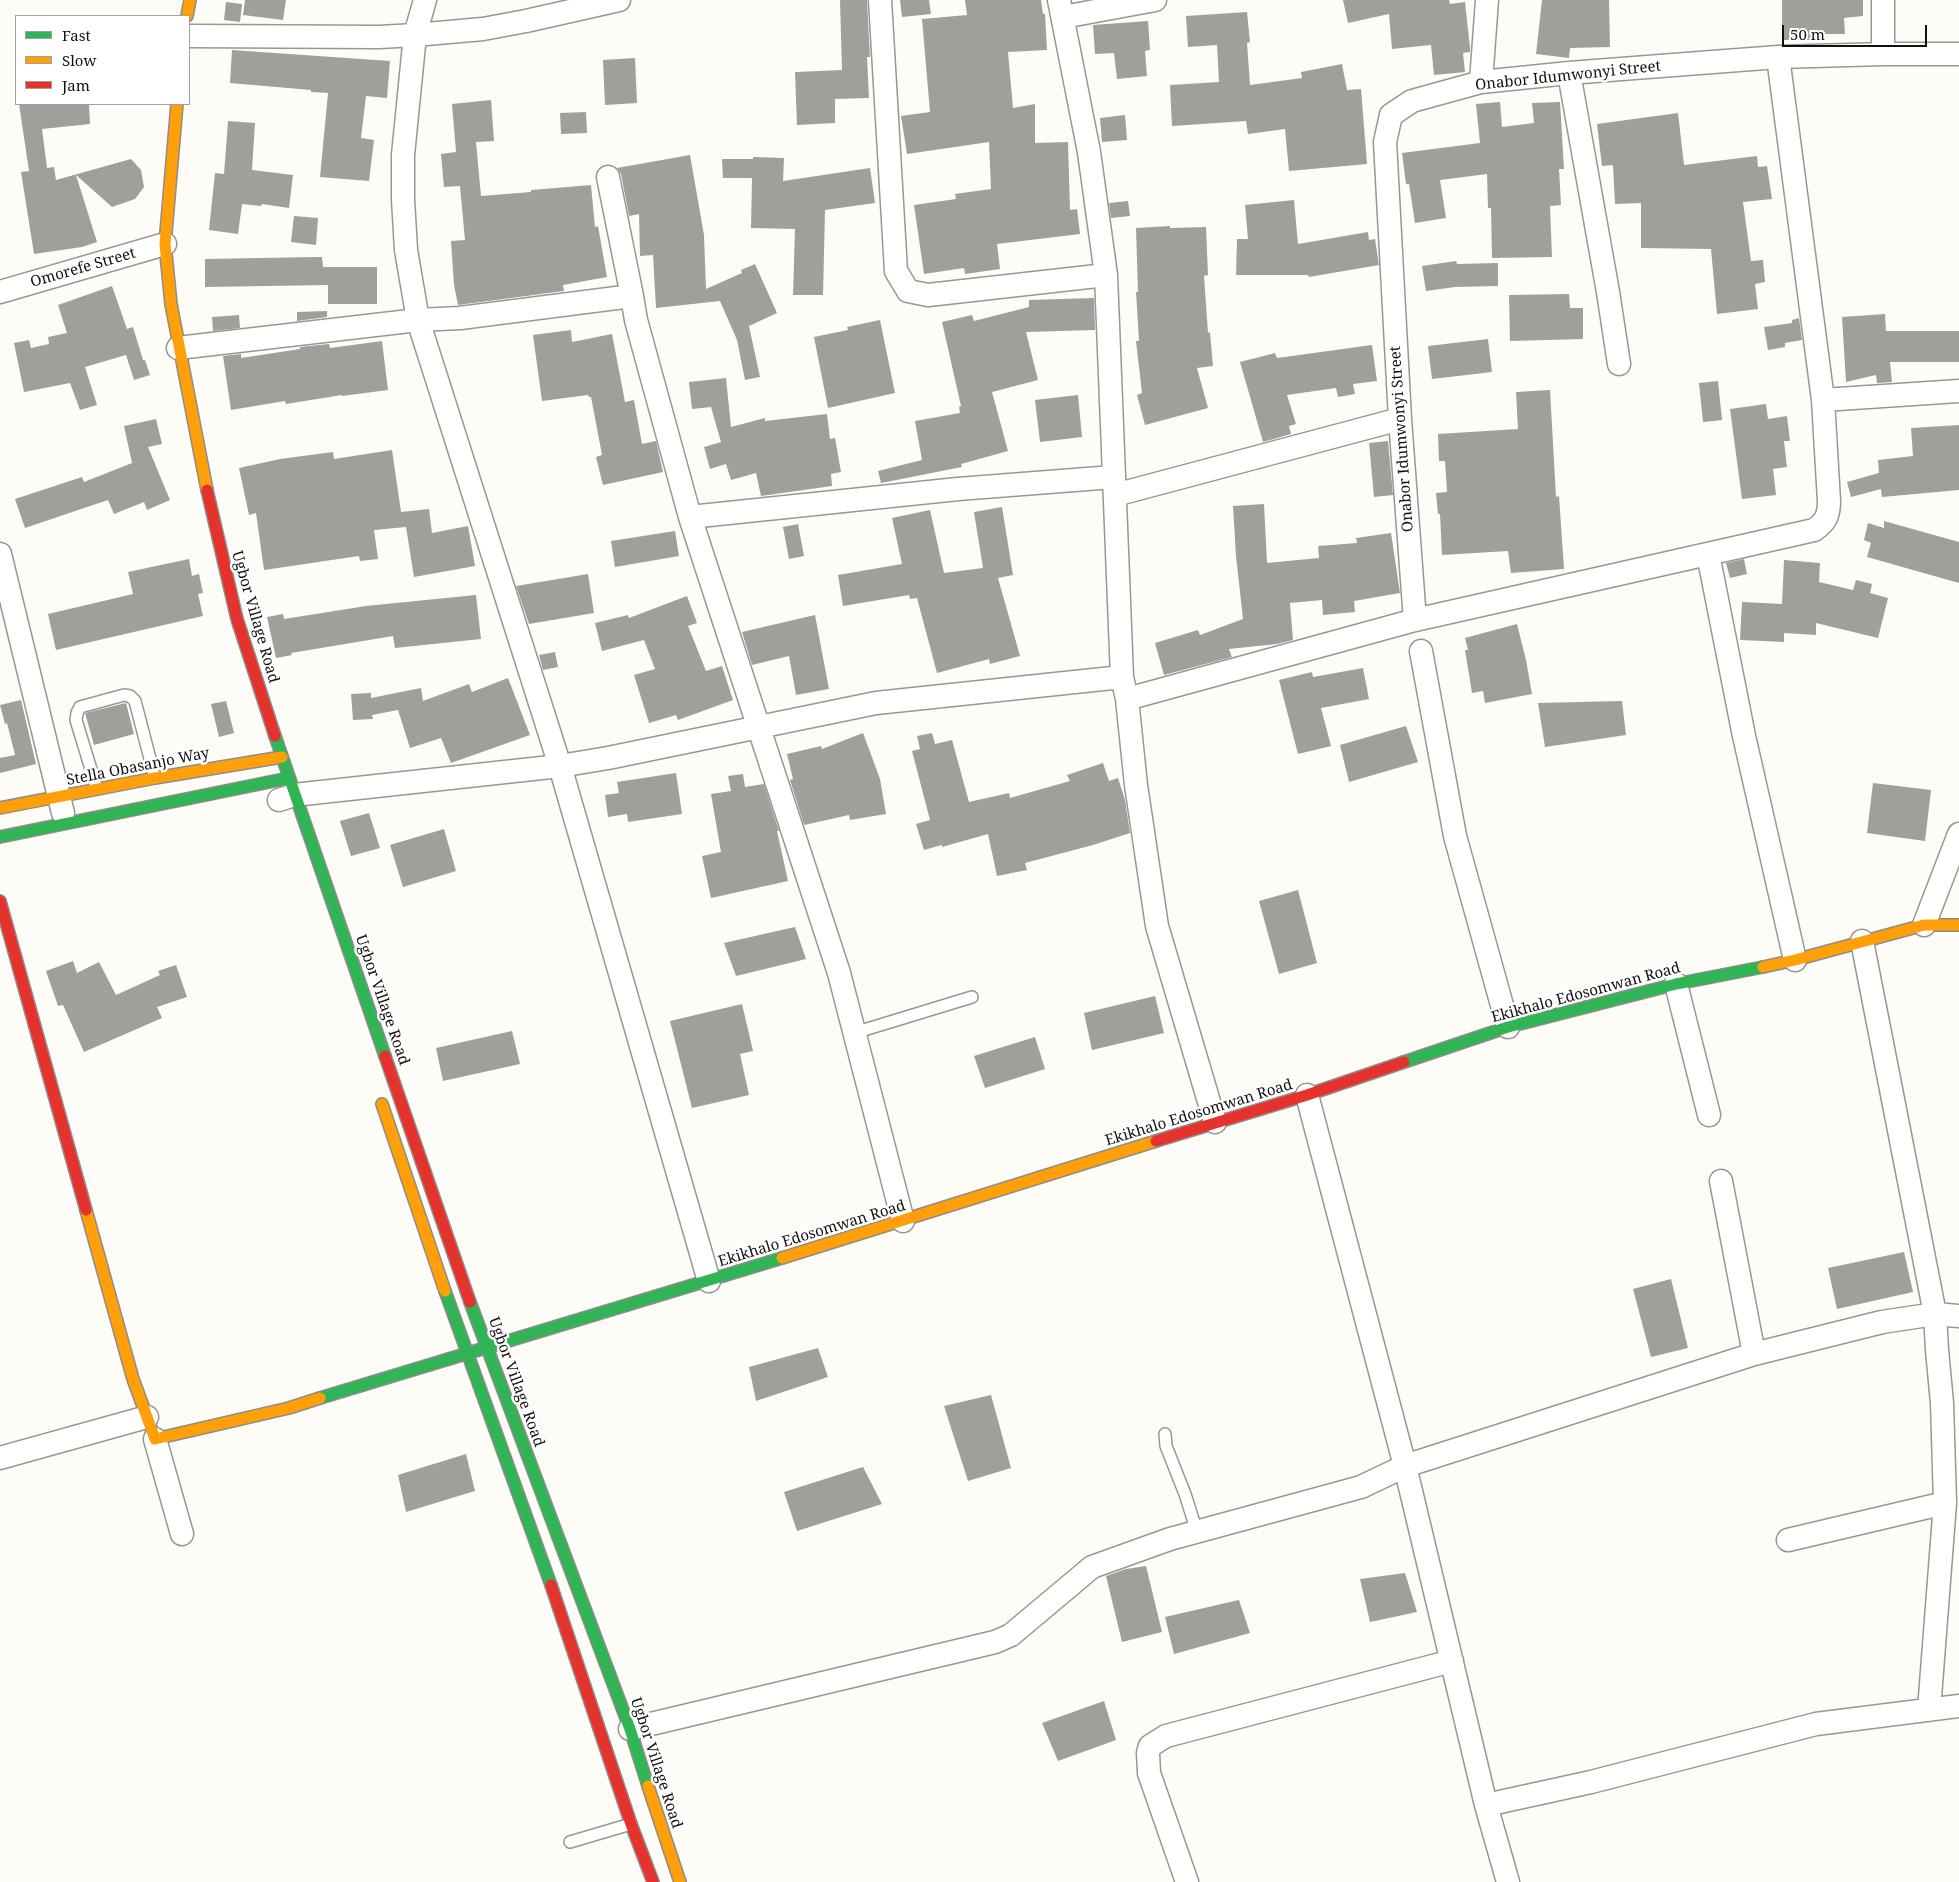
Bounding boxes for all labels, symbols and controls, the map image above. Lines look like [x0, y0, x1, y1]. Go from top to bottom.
legend [15, 15, 190, 105]
scale bar [1784, 15, 1929, 47]
text: 50 m [1790, 24, 1825, 44]
text: Fast [62, 25, 91, 45]
text: Slow [62, 50, 96, 70]
street label: Onabor Idumwonyi Street [1474, 57, 1662, 95]
text: Jam [62, 75, 90, 95]
street label: Omorefe Street [28, 244, 138, 292]
street label: Onabor Idumwonyi Street [1387, 345, 1417, 533]
street label: Ugbor Village Road [228, 549, 282, 685]
street label: Stella Obasanjo Way [65, 744, 211, 790]
street label: Ugbor Village Road [351, 933, 413, 1067]
street label: Ekikhalo Edosomwan Road [1490, 959, 1682, 1027]
street label: Ekikhalo Edosomwan Road [1103, 1076, 1295, 1150]
street label: Ekikhalo Edosomwan Road [716, 1197, 908, 1271]
street label: Ugbor Village Road [484, 1315, 548, 1449]
street label: Ugbor Village Road [626, 1695, 686, 1831]

